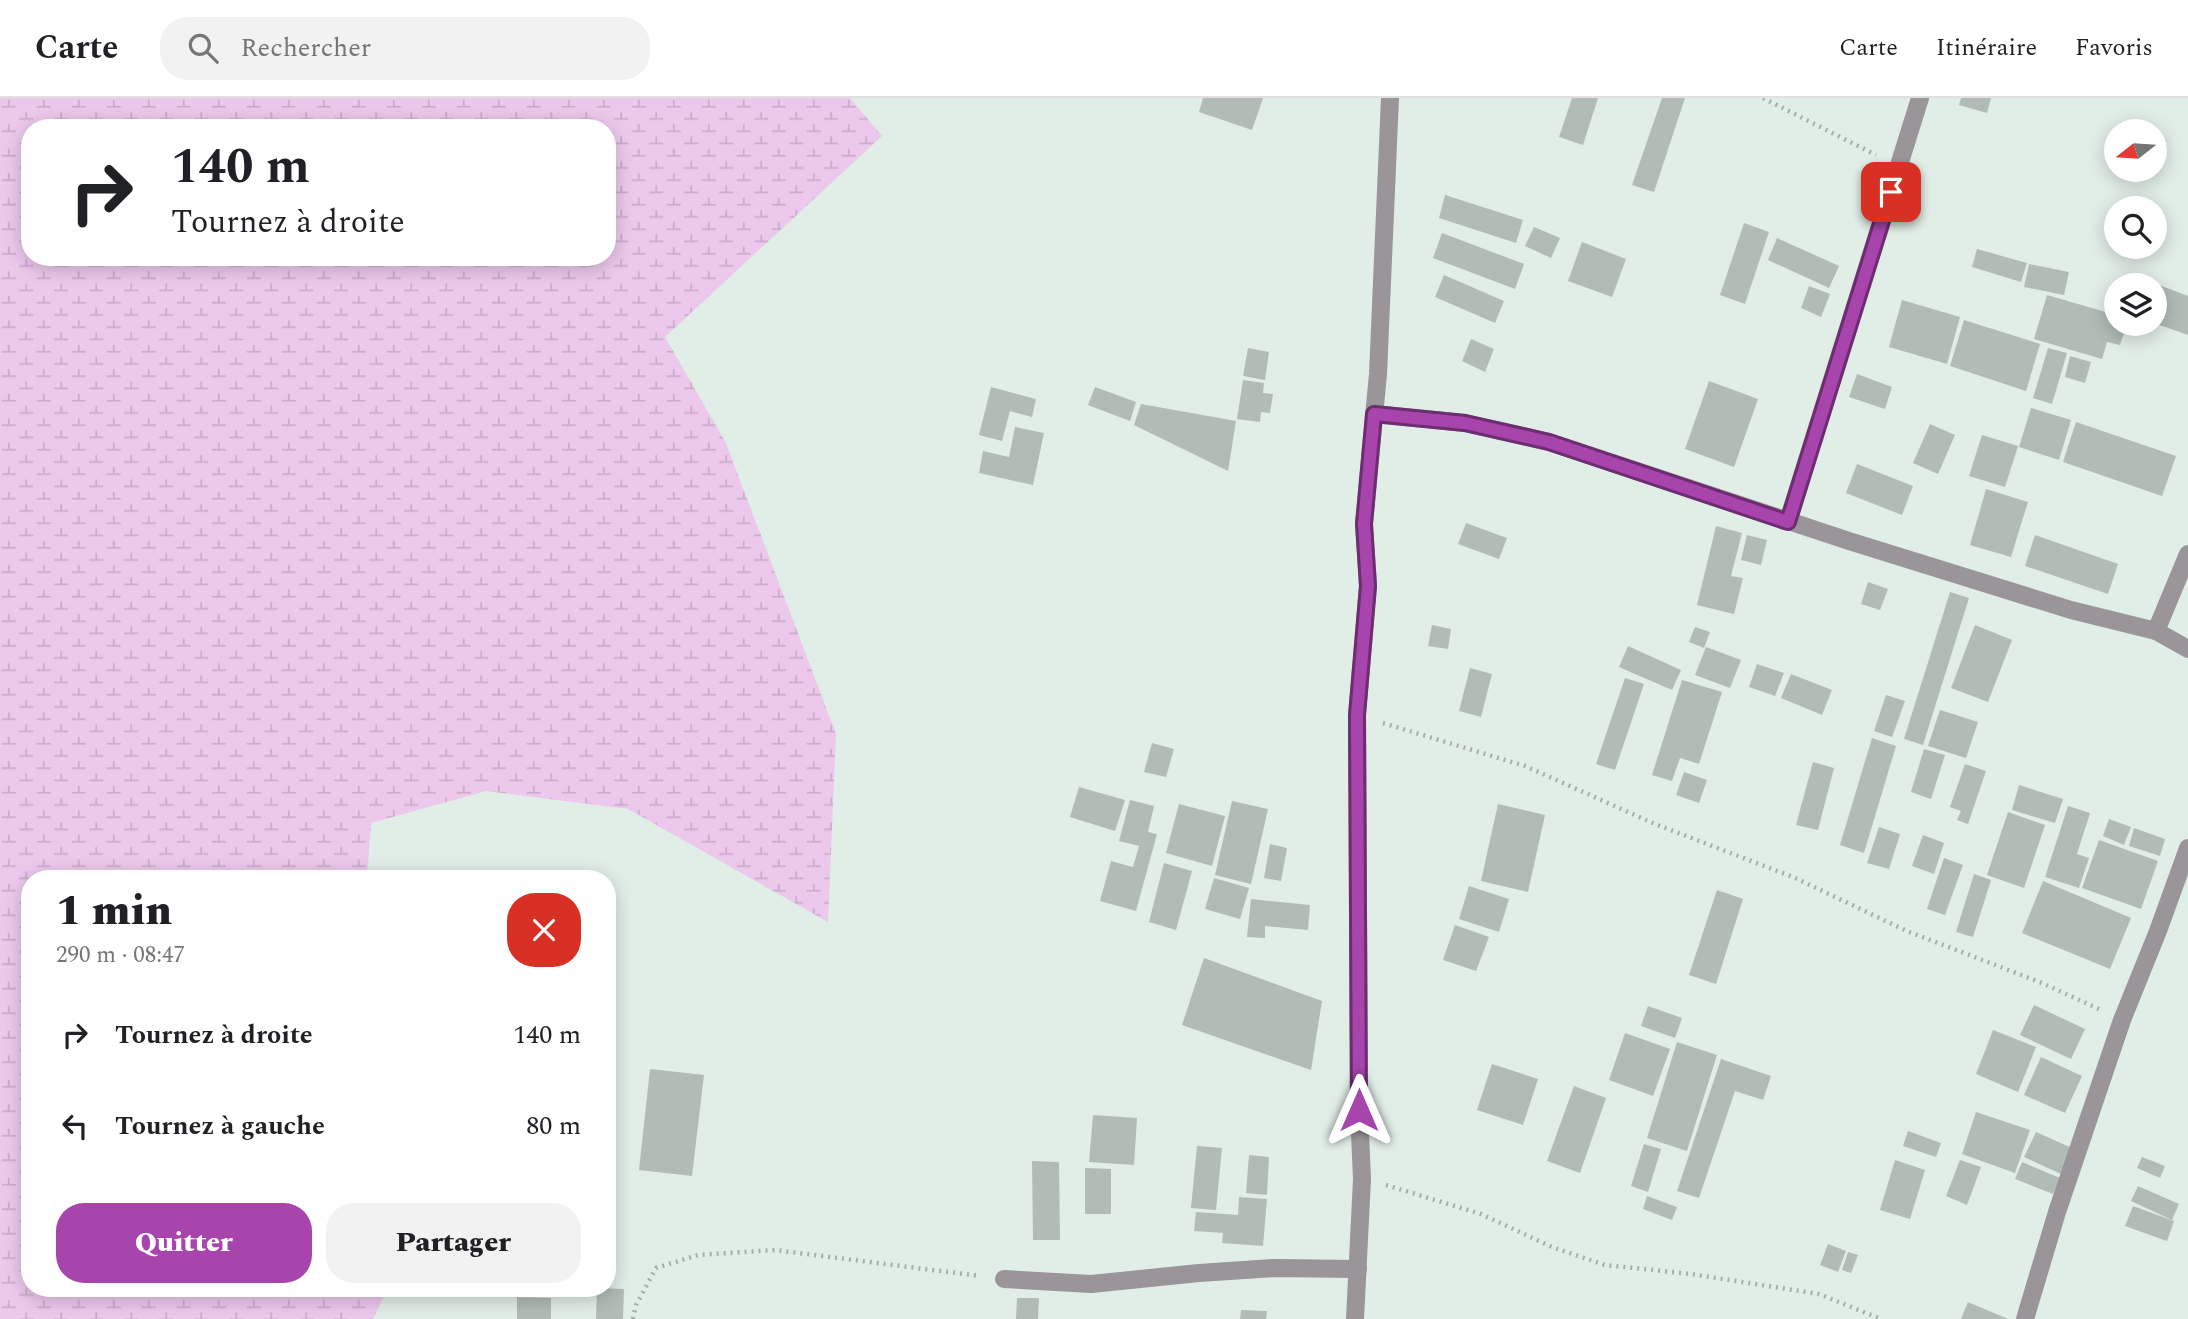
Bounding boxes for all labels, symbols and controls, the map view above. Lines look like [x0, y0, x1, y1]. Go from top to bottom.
search box [160, 17, 650, 80]
text: Carte [35, 23, 118, 73]
text: Rechercher [240, 28, 371, 68]
icon: search [184, 29, 222, 67]
text: Carte [1839, 30, 1898, 66]
text: Itinéraire [1936, 30, 2037, 66]
text: Favoris [2075, 30, 2153, 66]
north arrow [2104, 119, 2166, 182]
map controls [2104, 119, 2167, 336]
text: 140 m [171, 130, 310, 205]
icon: right [56, 147, 147, 238]
pin [1861, 162, 1921, 222]
icon: arrive [1872, 173, 1910, 211]
button: search [2104, 196, 2167, 259]
text: Tournez à droite [171, 198, 405, 247]
button: layers [2104, 273, 2167, 336]
text: 1 min [56, 880, 172, 943]
button: close [507, 893, 581, 967]
text: 290 m · 08:47 [56, 938, 185, 973]
text: Tournez à droite [115, 1015, 313, 1055]
text: 140 m [513, 1015, 581, 1055]
icon: right [56, 1016, 94, 1054]
position arrow [1322, 1073, 1396, 1147]
text: Tournez à gauche [115, 1106, 325, 1146]
text: 80 m [526, 1106, 581, 1146]
icon: left [56, 1107, 94, 1145]
button: Quitter [56, 1203, 312, 1283]
button: Partager [326, 1203, 581, 1283]

